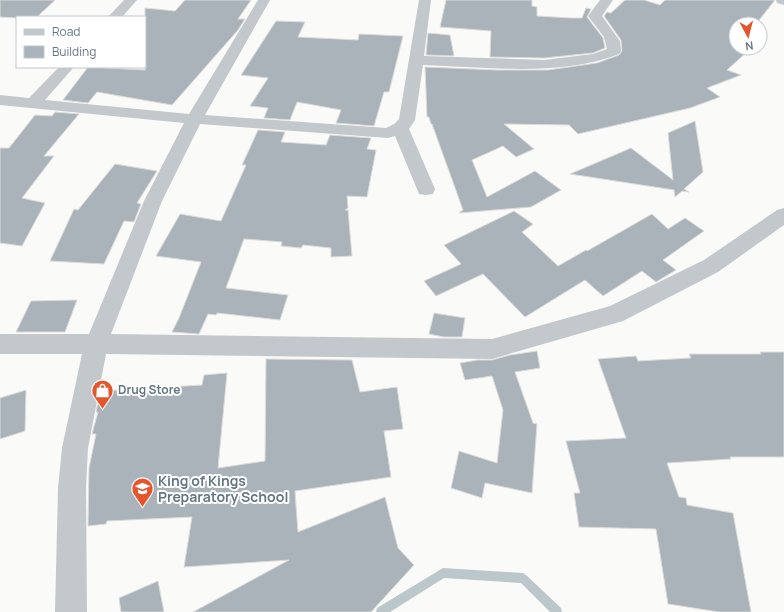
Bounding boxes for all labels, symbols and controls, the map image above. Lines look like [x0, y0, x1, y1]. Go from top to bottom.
legend [16, 16, 146, 68]
north arrow [728, 16, 768, 56]
text: Road [52, 23, 80, 40]
text: N [744, 38, 754, 54]
text: Building [52, 43, 96, 60]
shop icon: Drug Store [89, 377, 115, 410]
place label: Drug Store [118, 381, 181, 398]
place label: King of Kings Preparatory School [158, 471, 288, 506]
school or university icon: King of Kings Preparatory School [130, 476, 156, 509]

